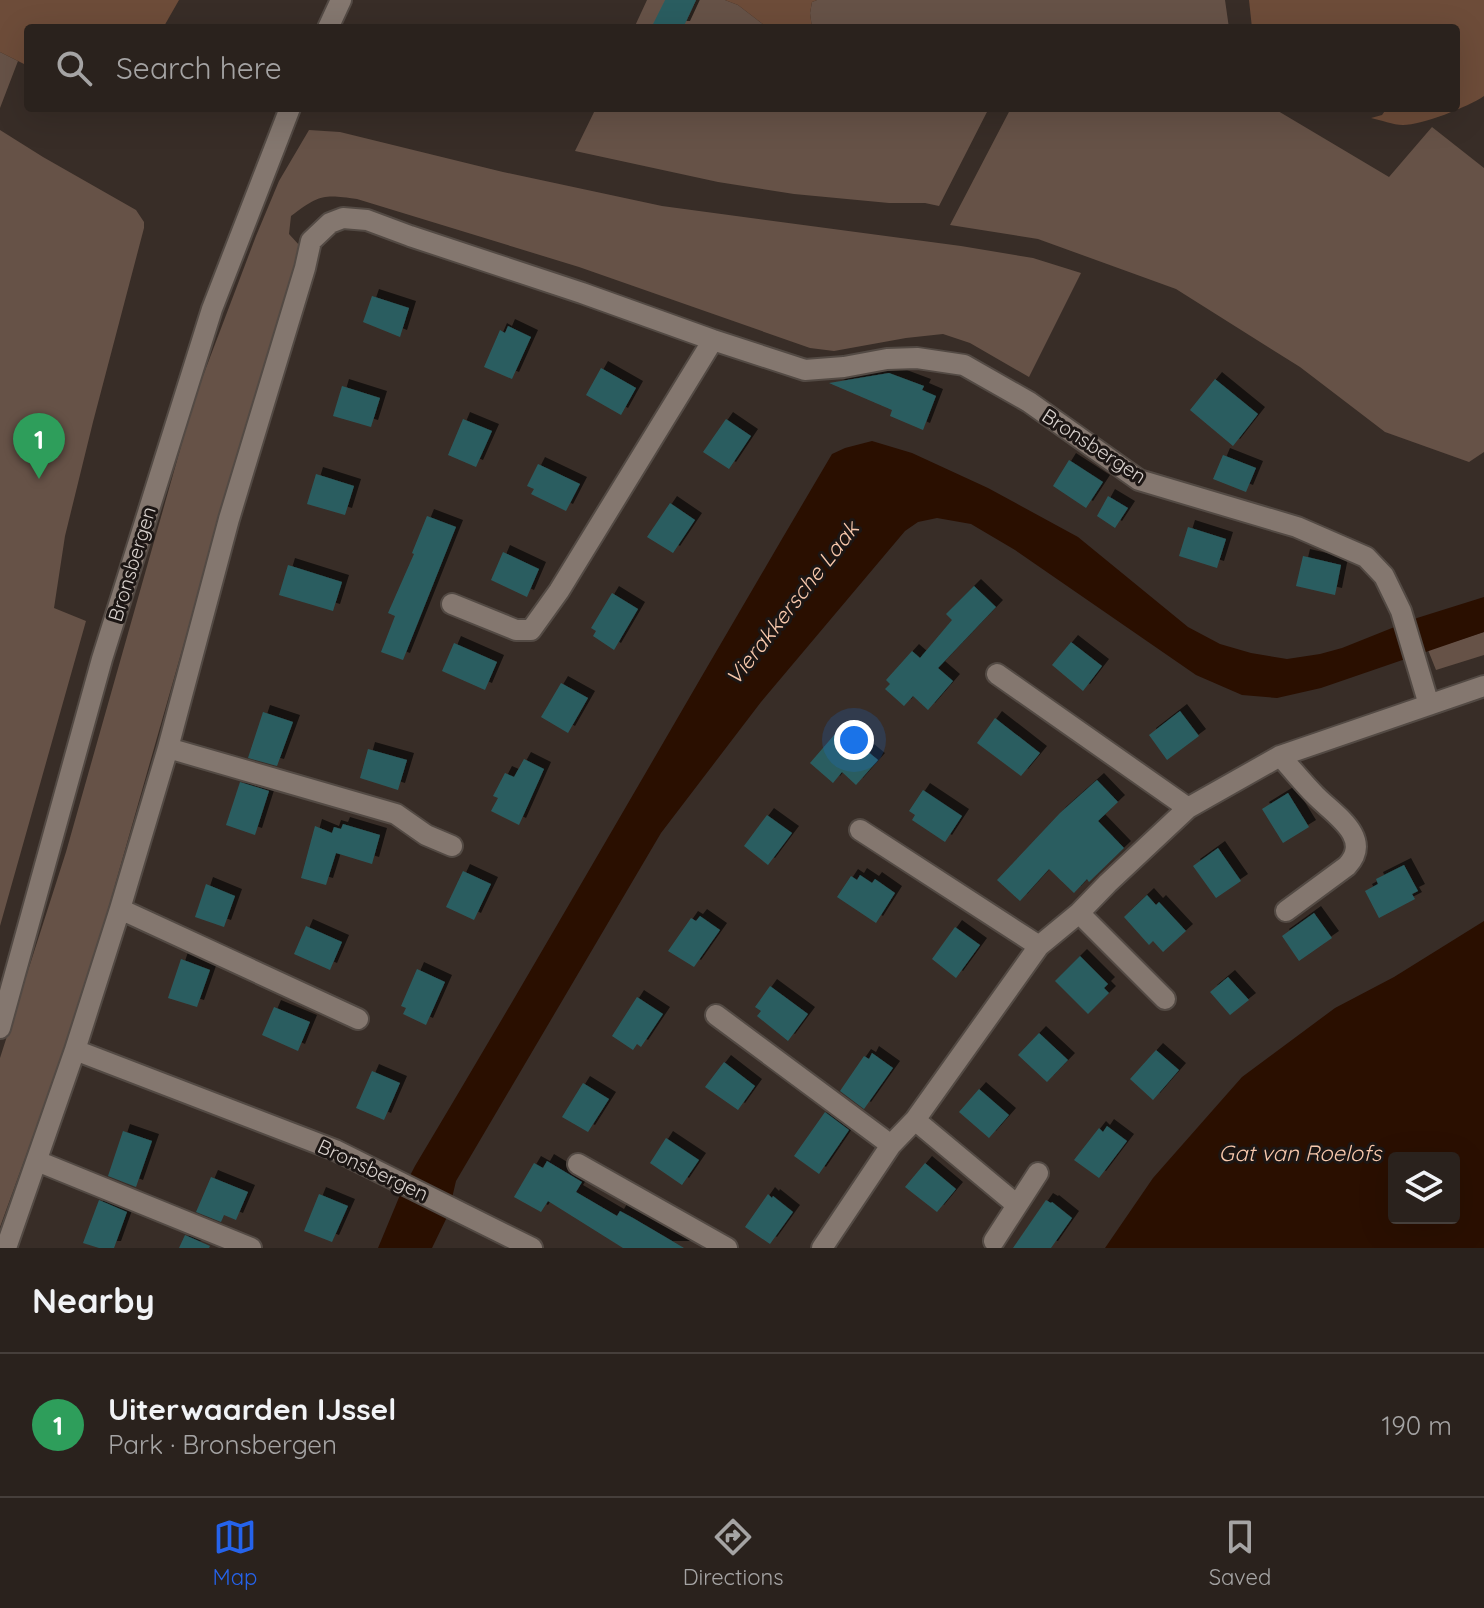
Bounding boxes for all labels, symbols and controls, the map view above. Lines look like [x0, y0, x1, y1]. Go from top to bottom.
search box [24, 24, 1460, 112]
icon: search [52, 46, 96, 90]
text: Search here [116, 49, 282, 87]
street label: Bronsbergen [1038, 403, 1151, 488]
pin: 1 [13, 413, 65, 479]
street label: Bronsbergen [102, 503, 161, 624]
water label: Vierakkersche Laak [719, 514, 866, 690]
your location [834, 720, 874, 760]
street label: Bronsbergen [314, 1133, 432, 1206]
water label: Gat van Roelofs [1219, 1139, 1383, 1167]
map controls [1388, 1152, 1460, 1224]
button: layers [1388, 1152, 1460, 1224]
text: Nearby [32, 1279, 155, 1322]
text: Uiterwaarden IJssel [108, 1390, 396, 1428]
text: 1 [53, 1409, 63, 1442]
text: 190 m [1382, 1409, 1452, 1442]
text: Park · Bronsbergen [108, 1428, 337, 1461]
tab: Map [213, 1515, 257, 1591]
tab: Directions [683, 1515, 783, 1591]
tab: Saved [1209, 1515, 1271, 1591]

